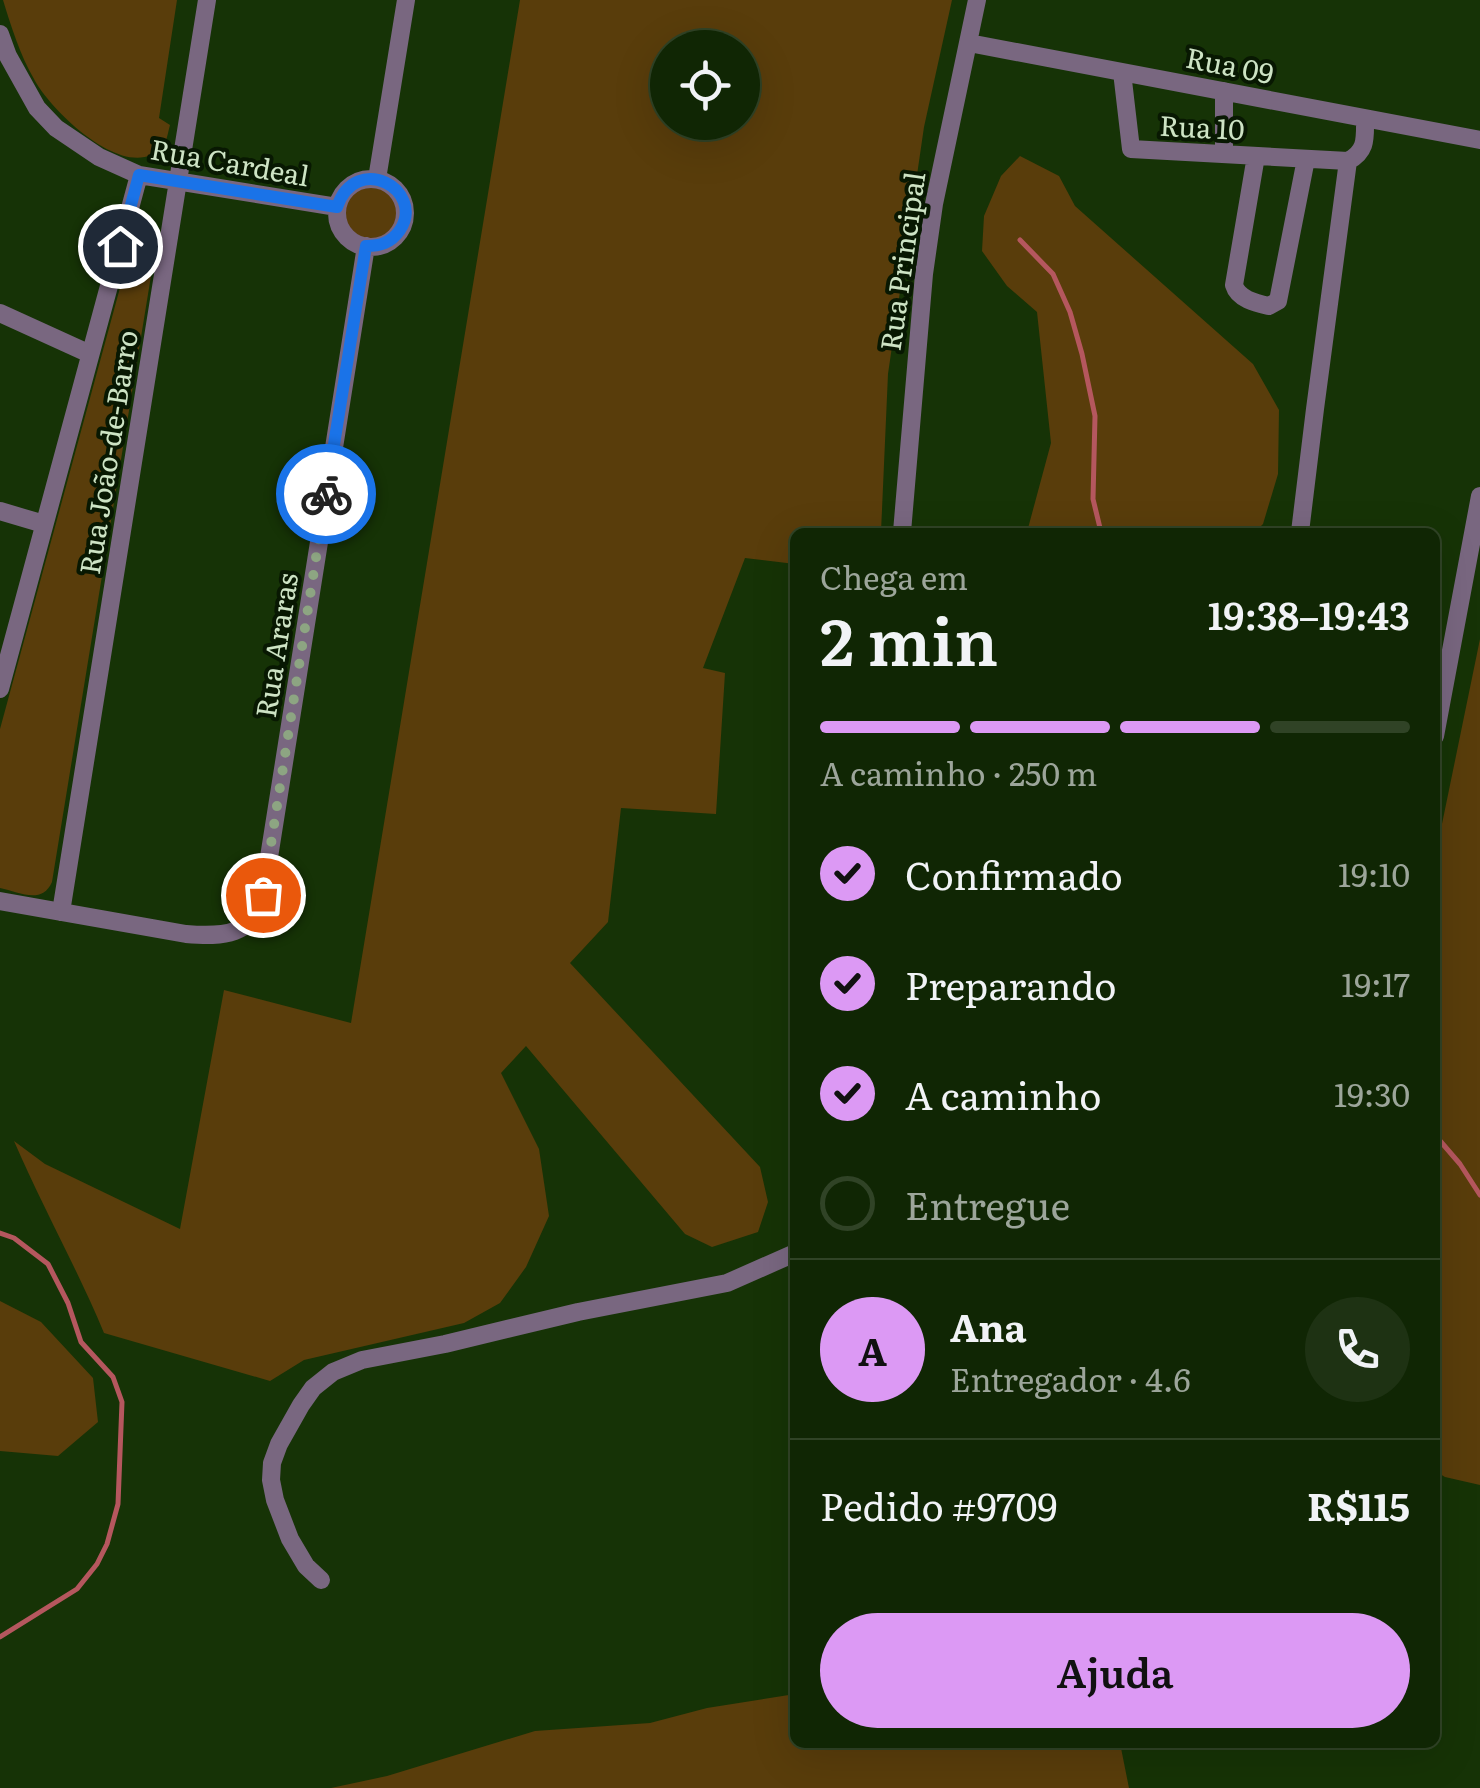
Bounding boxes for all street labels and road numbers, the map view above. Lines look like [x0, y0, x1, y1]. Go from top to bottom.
street label: Rua 09 [1183, 35, 1277, 93]
street label: Rua 10 [1158, 103, 1246, 149]
street label: Rua Cardeal [147, 126, 313, 196]
street label: Rua Principal [868, 169, 934, 353]
street label: Rua João-de-Barro [67, 327, 147, 577]
street label: Rua Araras [243, 569, 307, 721]

